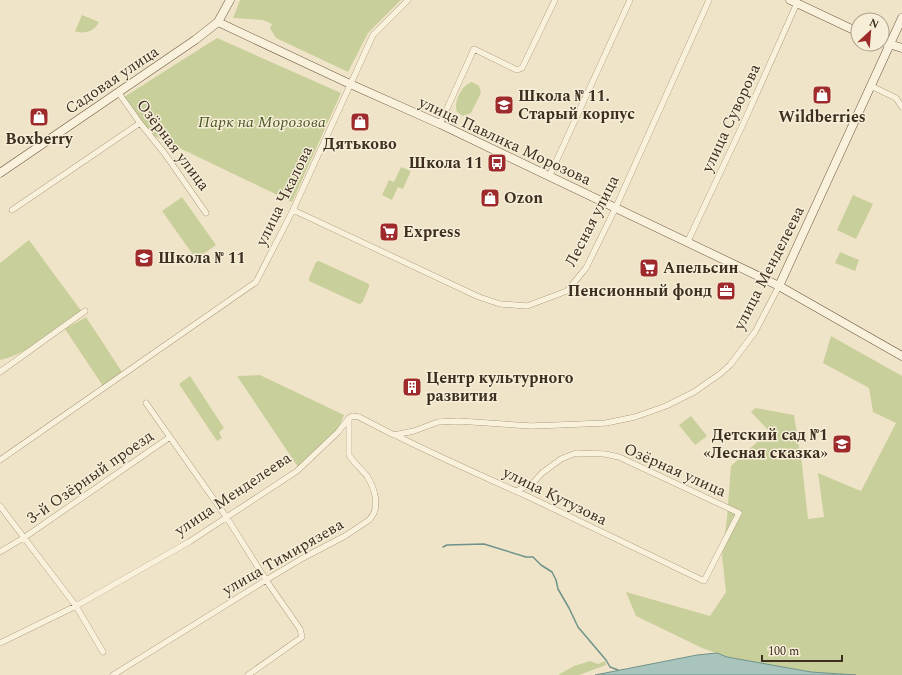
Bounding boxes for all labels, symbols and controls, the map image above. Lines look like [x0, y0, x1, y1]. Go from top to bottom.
north arrow [850, 12, 890, 52]
text: N [866, 14, 882, 33]
street label: Садовая улица [60, 40, 164, 120]
street label: улица Суворова [695, 60, 767, 177]
place label: Школа № 11. Старый корпус [518, 84, 635, 126]
shop icon: Wildberries [811, 84, 833, 106]
street label: улица Павлика Морозова [414, 90, 595, 192]
street label: Озёрная улица [130, 94, 216, 196]
school or university icon: Школа № 11. Старый корпус [493, 94, 515, 116]
place label: Wildberries [778, 105, 866, 129]
shop icon: Boxberry [28, 106, 50, 128]
park label: Парк на Морозова [198, 110, 326, 134]
shop icon: Дятьково [349, 111, 371, 133]
place label: Boxberry [5, 127, 74, 151]
place label: Дятьково [323, 132, 397, 156]
street label: улица Чкалова [249, 142, 319, 251]
place label: Школа 11 [408, 151, 483, 175]
bus stop icon: Школа 11 [486, 152, 508, 174]
street label: Лесная улица [559, 171, 625, 271]
place label: Ozon [504, 186, 543, 210]
shop icon: Ozon [479, 187, 501, 209]
street label: улица Менделеева [727, 202, 811, 335]
place label: Express [403, 220, 461, 244]
supermarket icon: Express [378, 221, 400, 243]
place label: Школа № 11 [158, 246, 246, 270]
school or university icon: Школа № 11 [133, 247, 155, 269]
place label: Апельсин [663, 256, 739, 280]
supermarket icon: Апельсин [638, 257, 660, 279]
place label: Пенсионный фонд [568, 279, 712, 303]
office icon: Пенсионный фонд [715, 280, 737, 302]
place label: Центр культурного развития [426, 366, 574, 408]
building icon: Центр культурного развития [401, 376, 423, 398]
place label: Детский сад №1 «Лесная сказка» [703, 423, 829, 465]
street label: 3-й Озёрный проезд [22, 424, 158, 530]
school or university icon: Детский сад №1 «Лесная сказка» [831, 433, 853, 455]
street label: Озёрная улица [620, 437, 730, 503]
street label: улица Менделеева [169, 446, 296, 543]
street label: улица Кутузова [498, 460, 611, 532]
street label: улица Тимирязева [217, 512, 348, 602]
scale bar [762, 637, 842, 663]
text: 100 m [768, 642, 799, 661]

